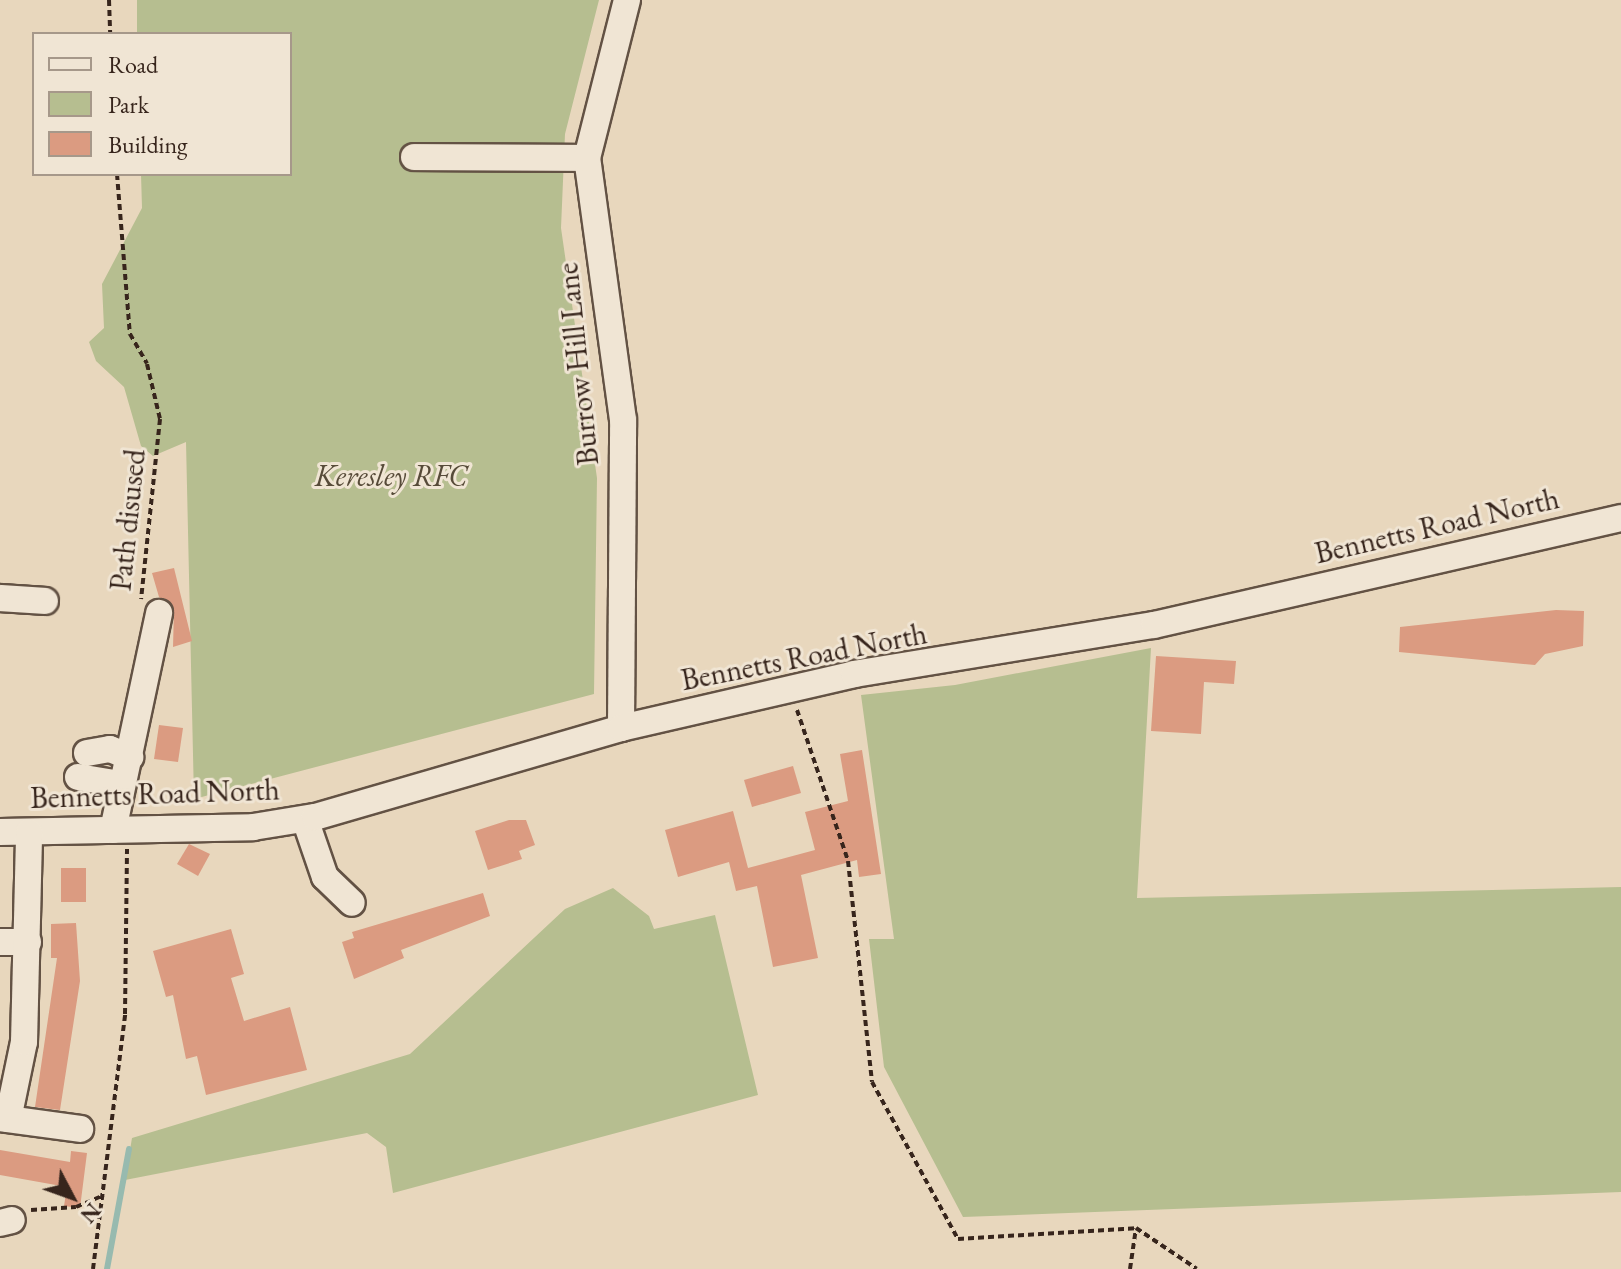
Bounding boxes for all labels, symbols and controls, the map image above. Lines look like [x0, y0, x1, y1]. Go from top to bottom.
legend [32, 32, 292, 176]
text: Road [108, 49, 158, 80]
text: Park [108, 89, 149, 120]
text: Building [108, 129, 188, 160]
street label: Burrow Hill Lane [549, 261, 607, 467]
street label: Path disused [103, 447, 153, 593]
park label: Keresley RFC [315, 458, 467, 494]
street label: Bennetts Road North [1311, 480, 1563, 572]
street label: Bennetts Road North [678, 616, 930, 698]
street label: Bennetts Road North [30, 772, 280, 816]
north arrow [32, 1157, 112, 1237]
text: N [74, 1197, 107, 1229]

